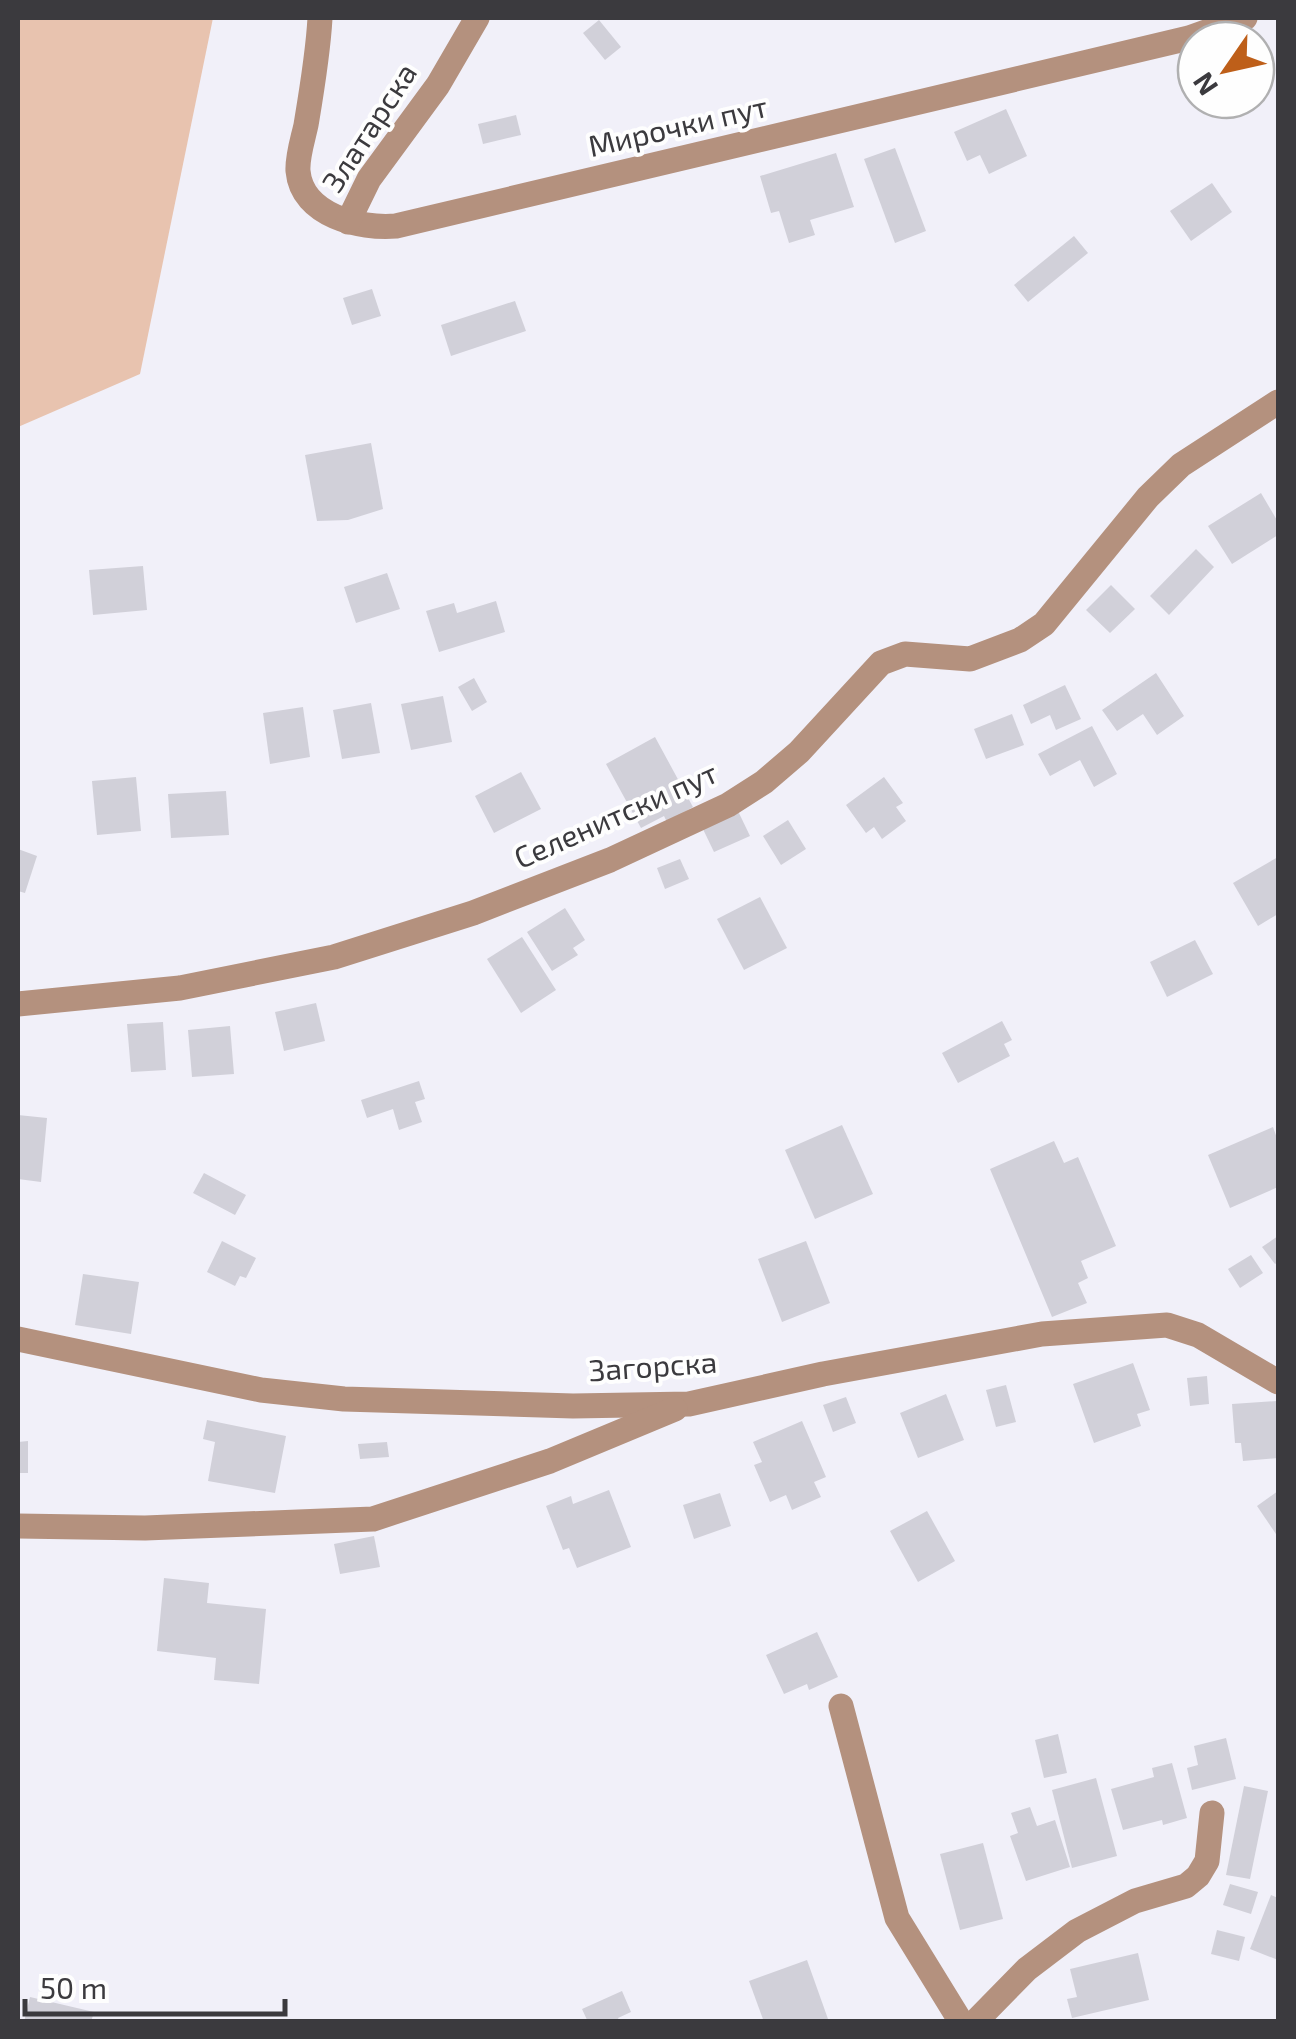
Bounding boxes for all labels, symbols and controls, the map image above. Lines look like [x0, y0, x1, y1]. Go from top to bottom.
north arrow [1176, 20, 1276, 120]
street label: Златарска [313, 56, 423, 198]
text: N [1185, 67, 1224, 102]
street label: Мирочки пут [584, 87, 771, 164]
street label: Селенитски пут [508, 753, 723, 876]
street label: Загорска [587, 1343, 718, 1387]
scale bar [25, 1954, 285, 2016]
text: 50 m [40, 1969, 107, 2005]

